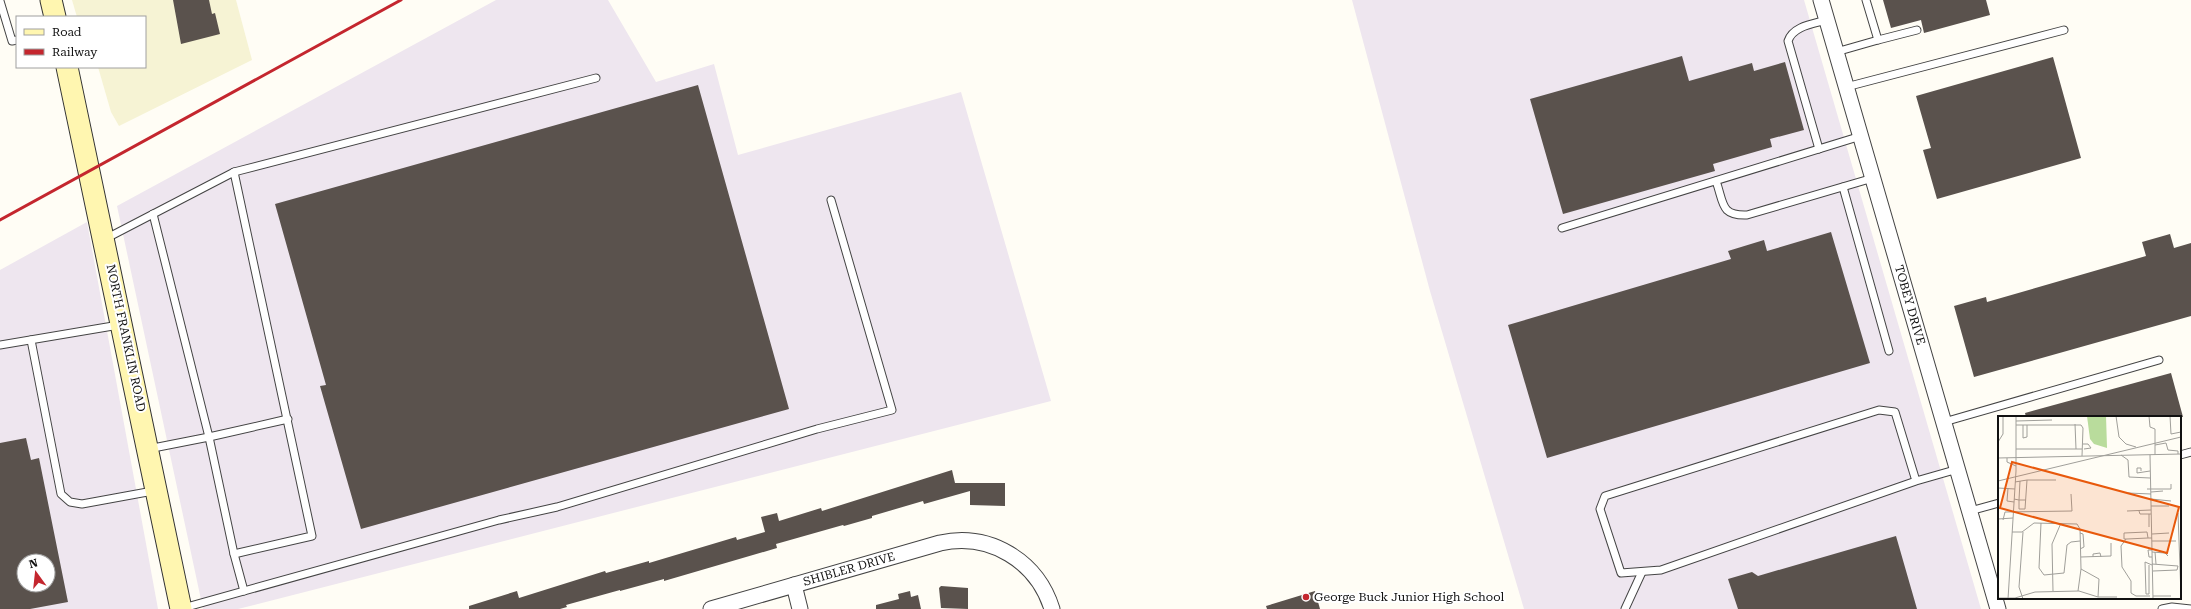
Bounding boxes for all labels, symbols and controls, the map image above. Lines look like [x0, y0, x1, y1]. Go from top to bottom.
legend [16, 16, 146, 68]
text: Road [52, 25, 82, 39]
text: Railway [52, 45, 98, 59]
street label: NORTH FRANKLIN ROAD [104, 263, 148, 413]
street label: TOBEY DRIVE [1892, 263, 1928, 347]
inset map [1998, 416, 2181, 599]
street label: SHIBLER DRIVE [802, 549, 896, 589]
north arrow [16, 553, 56, 593]
text: N [28, 556, 40, 571]
place label: George Buck Junior High School [1314, 590, 1505, 604]
marker: George Buck Junior High School [1301, 592, 1311, 602]

